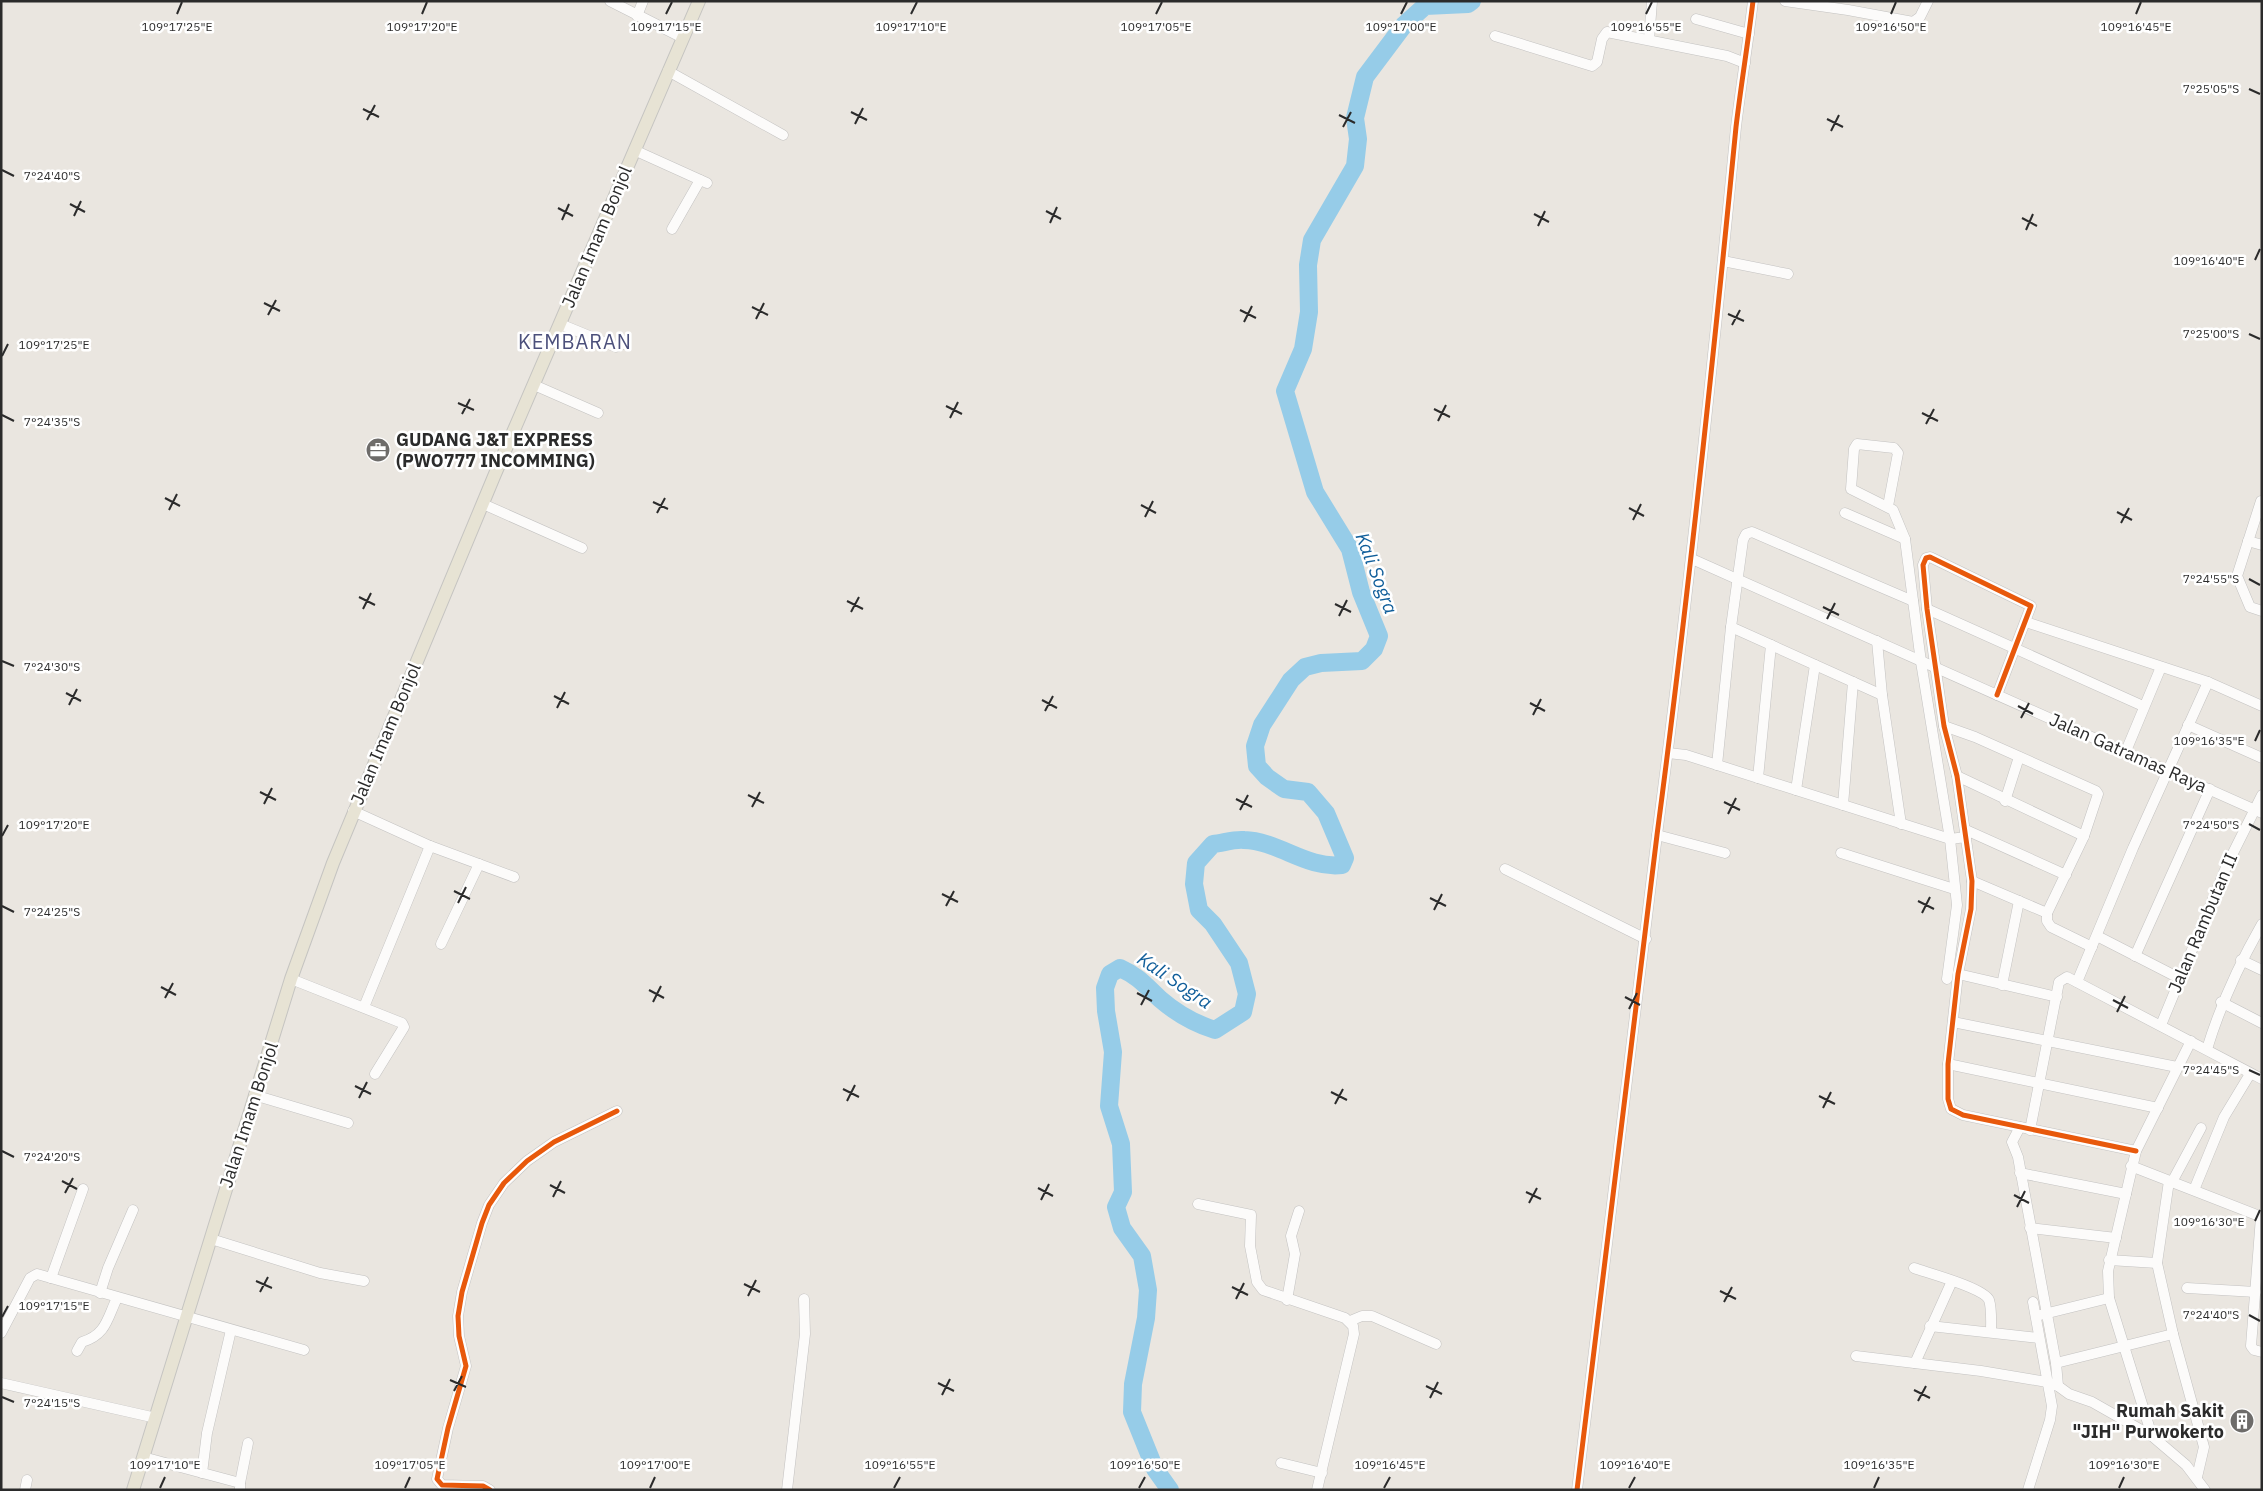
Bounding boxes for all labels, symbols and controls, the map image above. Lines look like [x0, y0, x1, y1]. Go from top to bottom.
text: 109°17'25"E [142, 19, 212, 34]
text: 109°17'20"E [387, 19, 457, 34]
text: 109°17'15"E [631, 19, 701, 34]
text: 109°17'10"E [876, 19, 946, 34]
text: 109°17'05"E [1121, 19, 1191, 34]
text: 109°17'00"E [1366, 19, 1436, 34]
text: 109°16'55"E [1611, 19, 1681, 34]
text: 109°16'50"E [1856, 19, 1926, 34]
text: 109°16'45"E [2101, 19, 2171, 34]
text: 7°25'05"S [2183, 81, 2239, 96]
street label: Jalan Imam Bonjol [556, 162, 637, 311]
text: 7°24'40"S [24, 168, 80, 183]
text: 109°16'40"E [2174, 253, 2244, 268]
text: 7°25'00"S [2183, 326, 2239, 341]
district label: KEMBARAN [518, 328, 632, 355]
text: 109°17'25"E [19, 337, 89, 352]
text: 7°24'35"S [24, 414, 80, 429]
place label: GUDANG J&T EXPRESS (PWO777 INCOMMING) [396, 428, 595, 472]
office icon: GUDANG J&T EXPRESS (PWO777 INCOMMING) [365, 437, 391, 463]
water label: Kali Sogra [1350, 529, 1404, 617]
text: 7°24'55"S [2183, 571, 2239, 586]
text: 7°24'30"S [24, 659, 80, 674]
street label: Jalan Imam Bonjol [345, 659, 426, 808]
street label: Jalan Gatramas Raya [2046, 707, 2211, 798]
text: 109°16'35"E [2174, 733, 2244, 748]
text: 109°17'20"E [19, 817, 89, 832]
text: 7°24'50"S [2183, 817, 2239, 832]
street label: Jalan Rambutan II [2163, 849, 2242, 996]
text: 7°24'25"S [24, 904, 80, 919]
water label: Kali Sogra [1133, 946, 1217, 1014]
street label: Jalan Imam Bonjol [214, 1039, 283, 1191]
text: 7°24'45"S [2183, 1062, 2239, 1077]
text: 7°24'20"S [24, 1149, 80, 1164]
text: 109°16'30"E [2174, 1214, 2244, 1229]
text: 109°17'15"E [19, 1298, 89, 1313]
text: 7°24'40"S [2183, 1307, 2239, 1322]
text: 7°24'15"S [24, 1395, 80, 1410]
place label: Rumah Sakit "JIH" Purwokerto [2073, 1399, 2224, 1443]
building icon: Rumah Sakit "JIH" Purwokerto [2229, 1408, 2255, 1434]
text: 109°17'10"E [130, 1457, 200, 1472]
text: 109°17'05"E [375, 1457, 445, 1472]
text: 109°17'00"E [620, 1457, 690, 1472]
text: 109°16'55"E [865, 1457, 935, 1472]
text: 109°16'50"E [1110, 1457, 1180, 1472]
text: 109°16'45"E [1355, 1457, 1425, 1472]
text: 109°16'40"E [1600, 1457, 1670, 1472]
text: 109°16'35"E [1844, 1457, 1914, 1472]
text: 109°16'30"E [2089, 1457, 2159, 1472]

